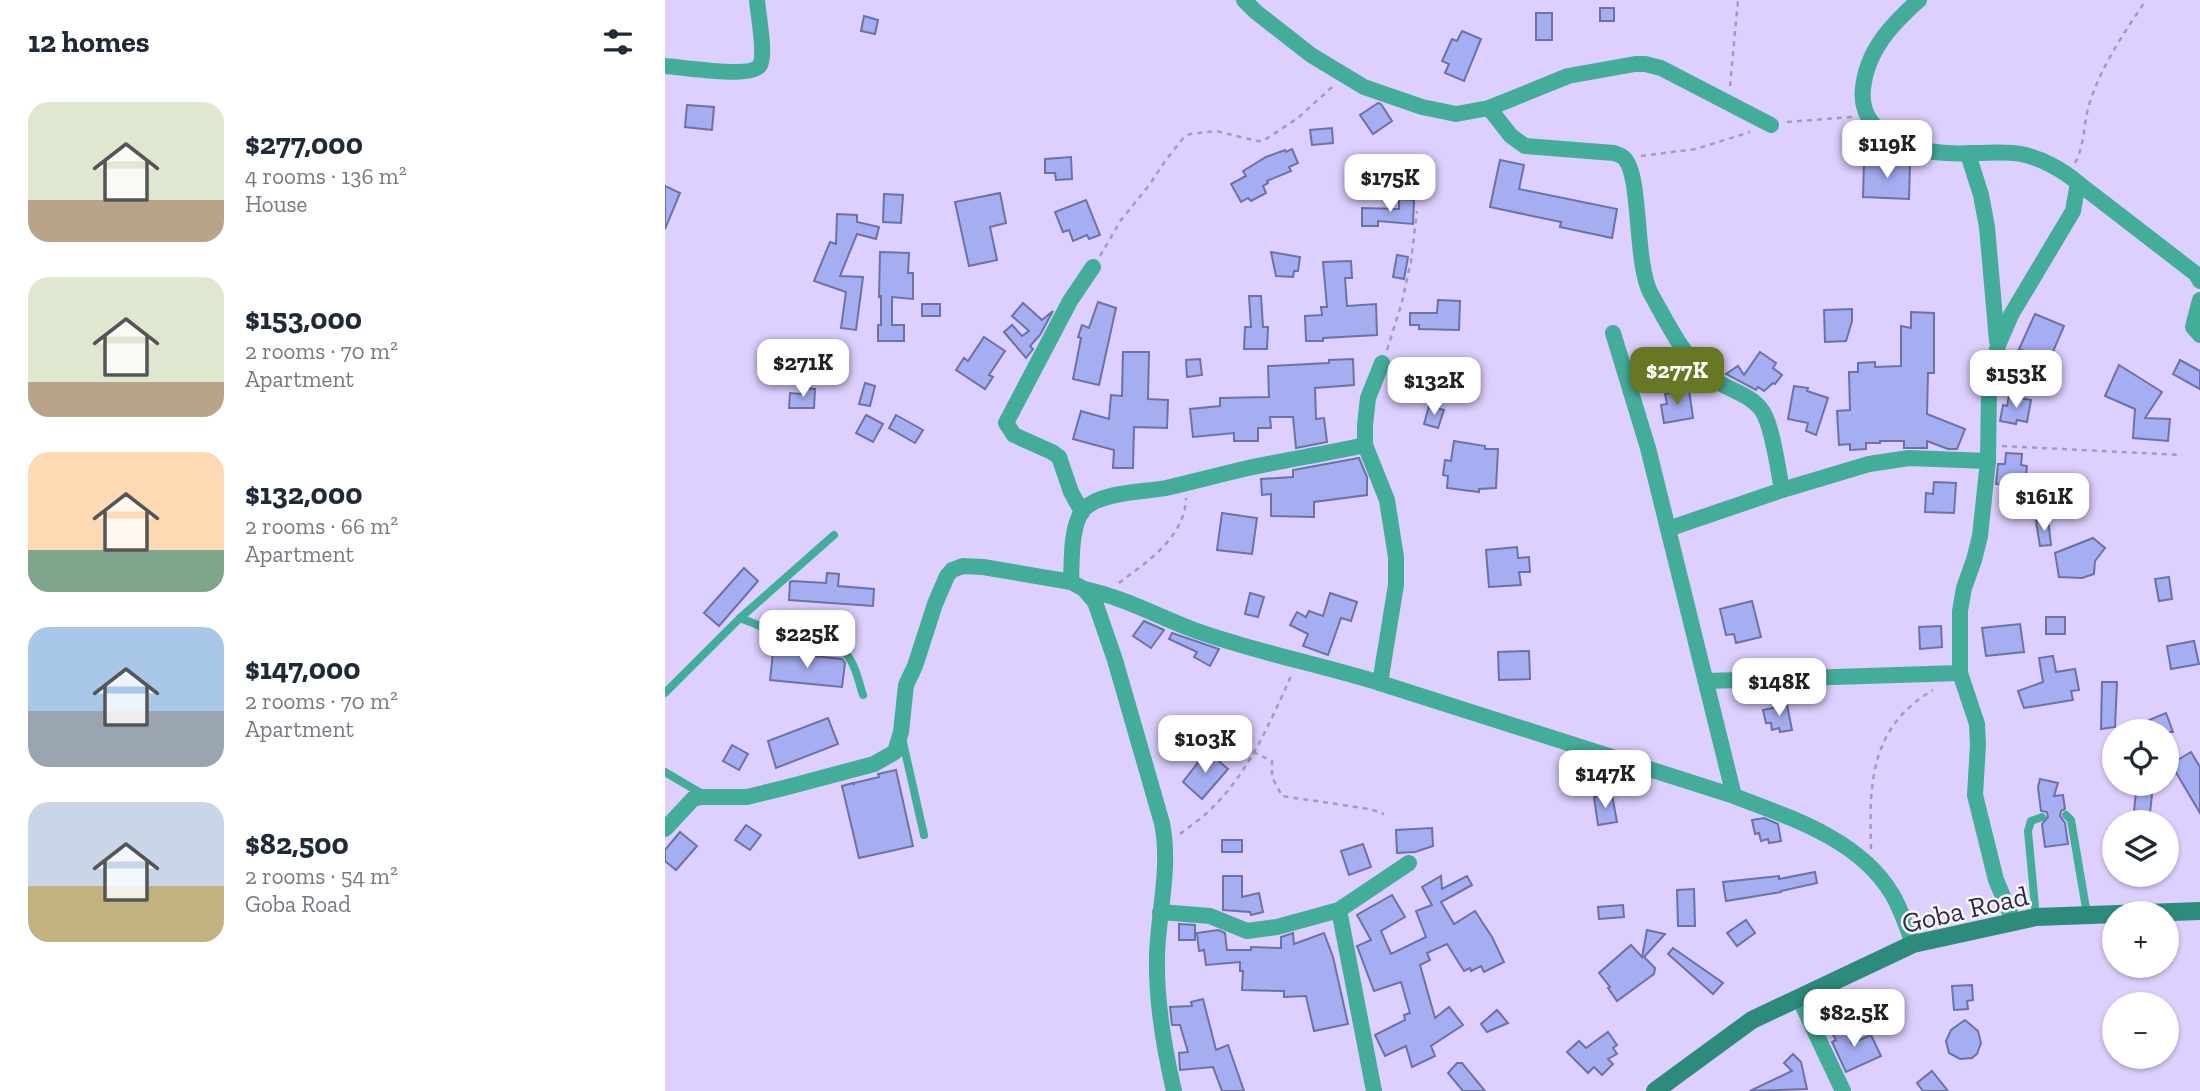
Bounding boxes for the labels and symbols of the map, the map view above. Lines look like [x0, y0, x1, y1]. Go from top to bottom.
pin: $119K [1838, 120, 1936, 180]
pin: $175K [1341, 154, 1439, 214]
pin: $271K [754, 340, 852, 399]
pin: $277K [1628, 348, 1726, 407]
pin: $153K [1967, 350, 2065, 410]
pin: $132K [1385, 358, 1483, 417]
pin: $161K [1995, 474, 2093, 533]
pin: $225K [758, 610, 856, 670]
pin: $148K [1730, 658, 1828, 718]
pin: $103K [1156, 716, 1254, 775]
pin: $147K [1556, 750, 1654, 810]
street label: Goba Road [1899, 879, 2032, 940]
pin: $82.5K [1797, 990, 1911, 1049]

